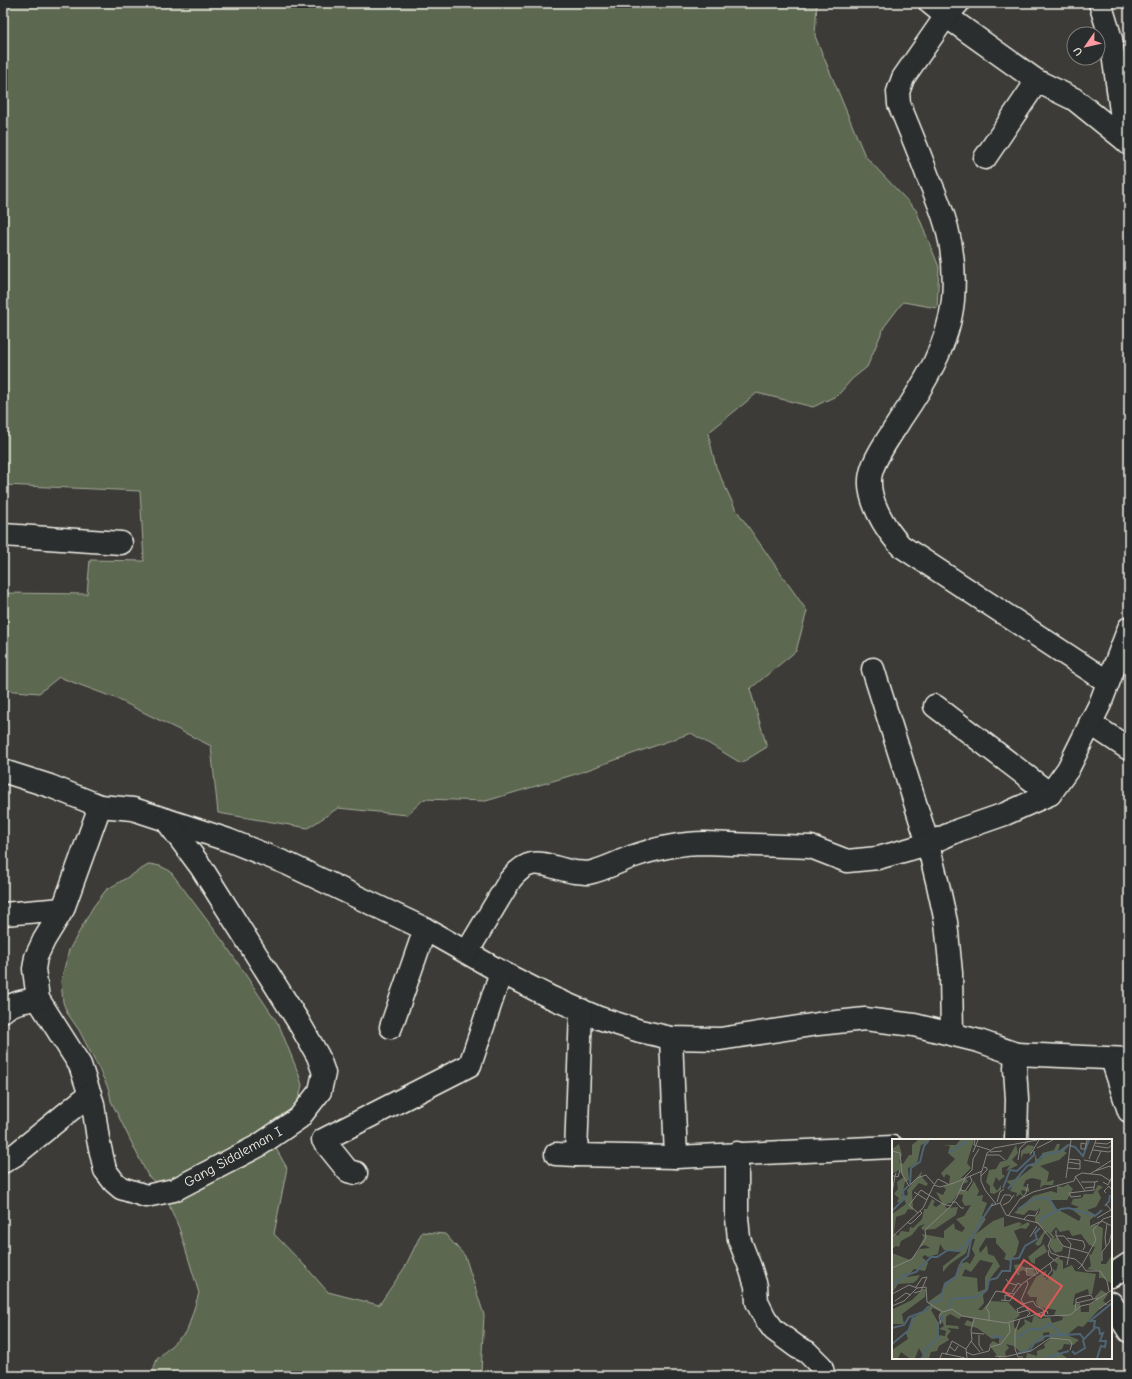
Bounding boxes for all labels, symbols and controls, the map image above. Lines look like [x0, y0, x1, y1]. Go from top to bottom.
north arrow [1066, 26, 1106, 66]
text: U [1071, 45, 1086, 58]
street label: Gang Sidaleman I [181, 1123, 285, 1191]
inset map [892, 1139, 1112, 1359]

